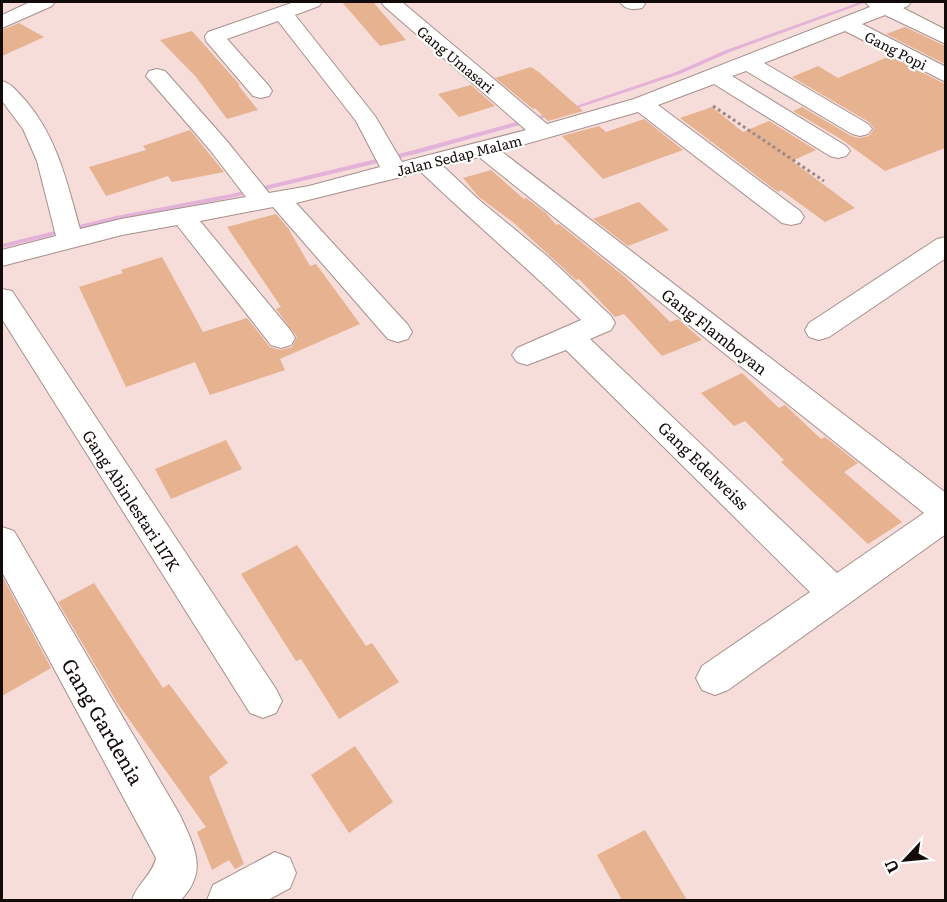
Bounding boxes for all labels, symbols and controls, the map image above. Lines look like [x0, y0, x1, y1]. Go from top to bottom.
street label: Gang Umasari [413, 21, 499, 97]
street label: Gang Popi [861, 26, 931, 74]
street label: Jalan Sedap Malam [394, 130, 524, 180]
street label: Gang Flamboyan [657, 282, 773, 380]
street label: Gang Edelweiss [653, 415, 755, 515]
street label: Gang Abinlestari 117K [77, 425, 187, 575]
street label: Gang Gardenia [56, 652, 153, 790]
north arrow [875, 830, 935, 890]
text: U [877, 856, 904, 878]

